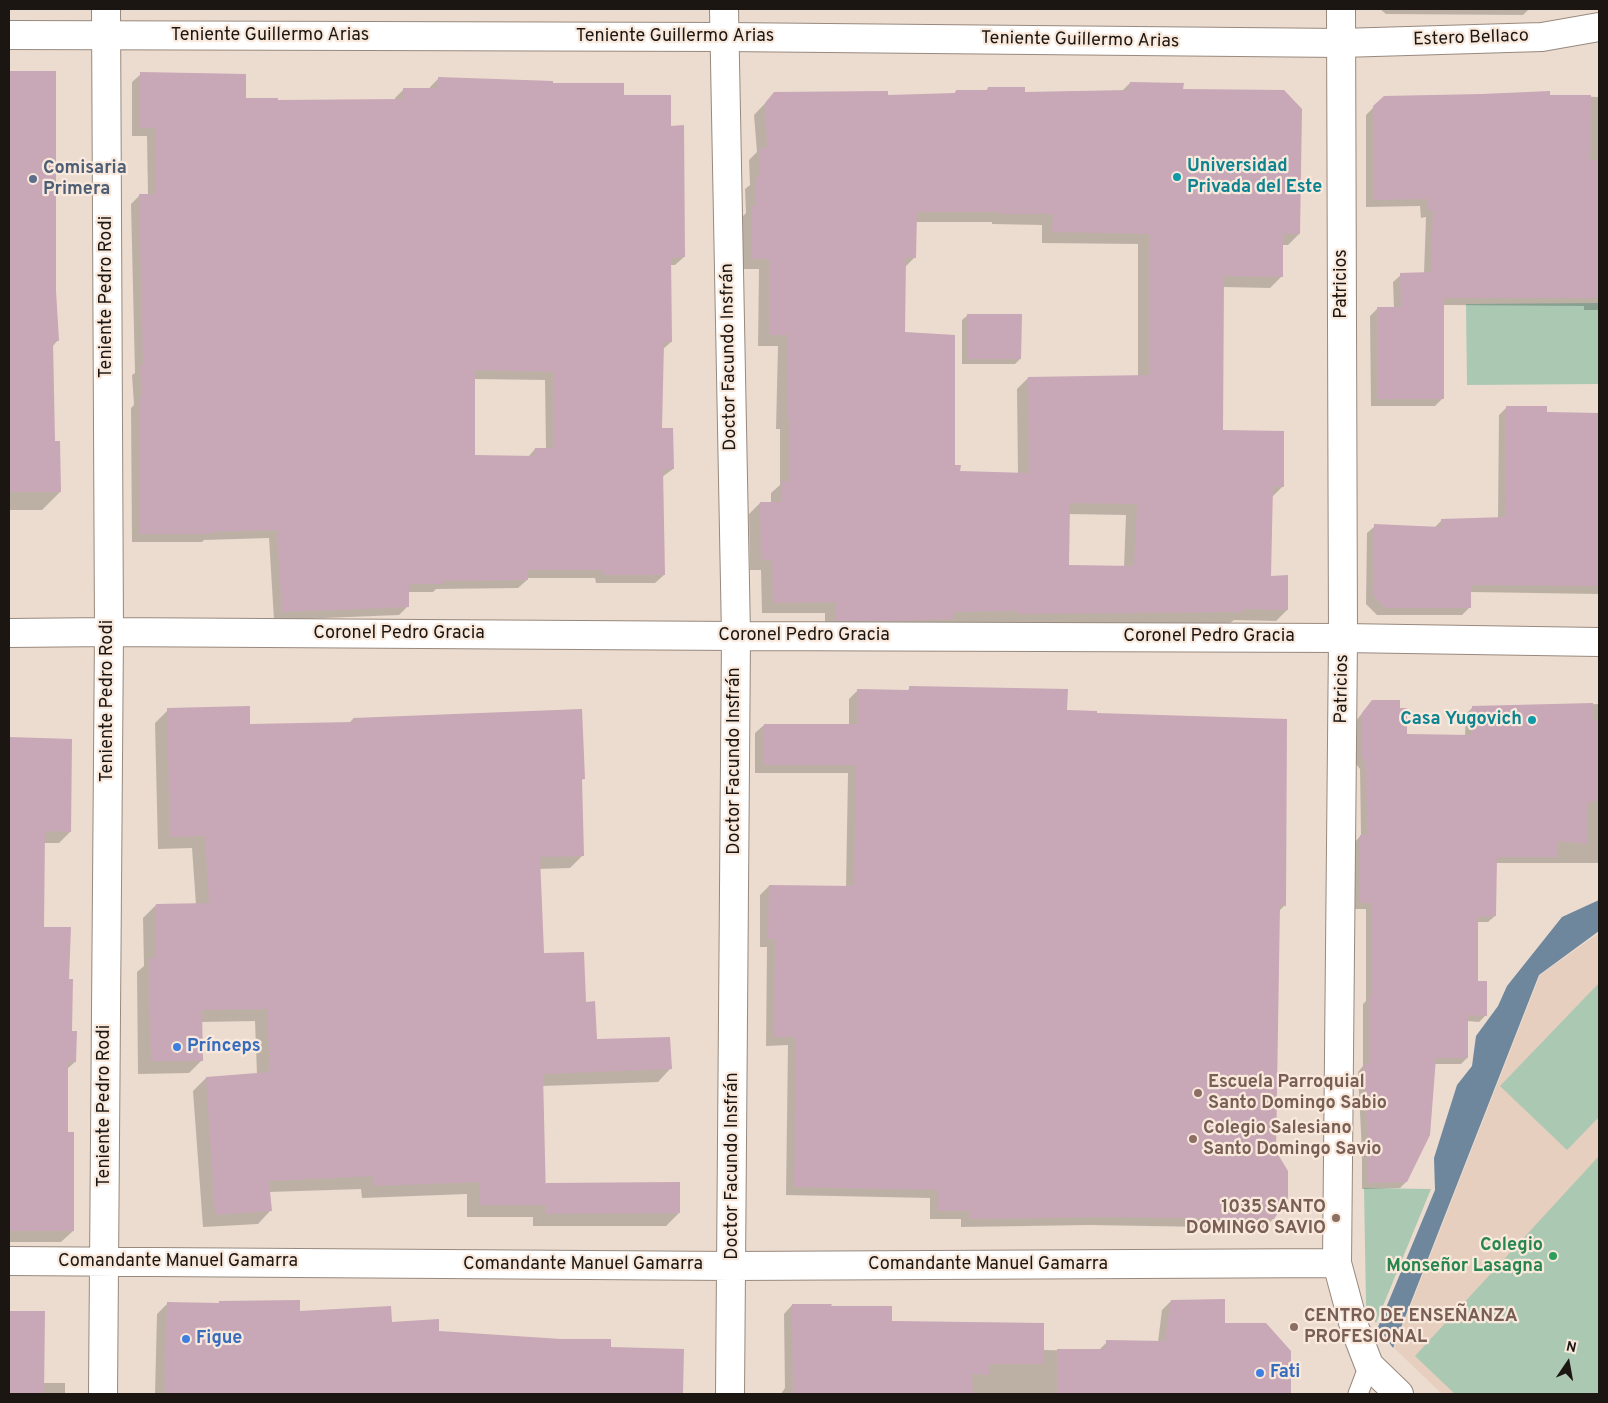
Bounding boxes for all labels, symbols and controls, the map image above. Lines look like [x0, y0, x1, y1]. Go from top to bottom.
street label: Teniente Guillermo Arias [171, 25, 369, 47]
street label: Teniente Guillermo Arias [576, 26, 774, 48]
street label: Estero Bellaco [1413, 26, 1529, 52]
street label: Teniente Guillermo Arias [981, 28, 1179, 54]
place label: Universidad Privada del Este [1187, 156, 1322, 198]
place label: Comisaria Primera [43, 158, 127, 200]
marker: Universidad Privada del Este [1171, 171, 1183, 183]
marker: Comisaria Primera [27, 173, 39, 185]
street label: Teniente Pedro Rodi [96, 216, 118, 378]
street label: Patricios [1331, 249, 1353, 319]
street label: Doctor Facundo Insfrán [718, 263, 742, 451]
street label: Teniente Pedro Rodi [97, 620, 119, 782]
street label: Coronel Pedro Gracia [313, 623, 485, 645]
street label: Coronel Pedro Gracia [718, 625, 890, 647]
street label: Coronel Pedro Gracia [1123, 626, 1295, 648]
street label: Patricios [1332, 654, 1354, 724]
street label: Doctor Facundo Insfrán [724, 667, 746, 855]
place label: Casa Yugovich [1400, 709, 1522, 731]
marker: Casa Yugovich [1526, 714, 1538, 726]
street label: Teniente Pedro Rodi [94, 1025, 116, 1187]
place label: Prínceps [187, 1036, 261, 1058]
marker: Prínceps [171, 1041, 183, 1053]
street label: Doctor Facundo Insfrán [722, 1072, 744, 1260]
place label: Escuela Parroquial Santo Domingo Sabio [1208, 1072, 1387, 1114]
marker: Escuela Parroquial Santo Domingo Sabio [1192, 1087, 1204, 1099]
place label: Colegio Salesiano Santo Domingo Savio [1203, 1118, 1382, 1160]
marker: Colegio Salesiano Santo Domingo Savio [1187, 1133, 1199, 1145]
place label: 1035 SANTO DOMINGO SAVIO [1186, 1197, 1326, 1240]
marker: 1035 SANTO DOMINGO SAVIO [1330, 1212, 1342, 1224]
place label: Colegio Monseñor Lasagna [1386, 1235, 1543, 1278]
marker: Colegio Monseñor Lasagna [1547, 1250, 1559, 1262]
street label: Comandante Manuel Gamarra [58, 1251, 298, 1273]
street label: Comandante Manuel Gamarra [463, 1254, 703, 1276]
street label: Comandante Manuel Gamarra [868, 1254, 1108, 1276]
place label: CENTRO DE ENSEÑANZA PROFESIONAL [1304, 1306, 1518, 1348]
marker: CENTRO DE ENSEÑANZA PROFESIONAL [1288, 1321, 1300, 1333]
place label: Figue [196, 1328, 242, 1350]
marker: Figue [180, 1333, 192, 1345]
north arrow [1543, 1338, 1593, 1388]
text: N [1565, 1338, 1578, 1357]
place label: Fati [1270, 1362, 1300, 1384]
marker: Fati [1254, 1367, 1266, 1379]

